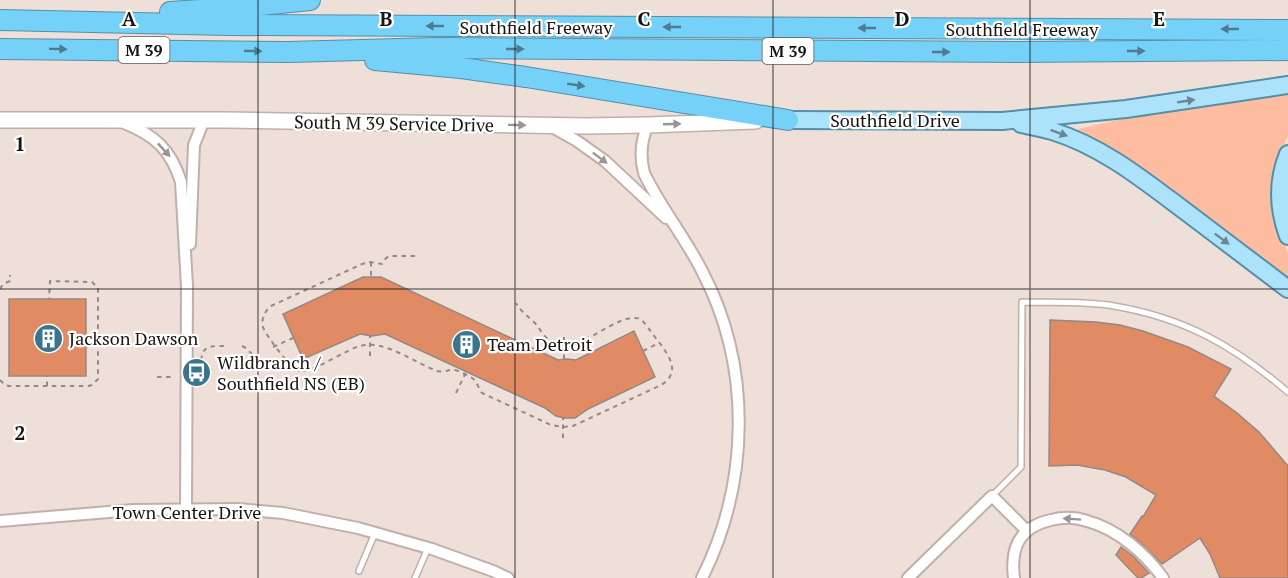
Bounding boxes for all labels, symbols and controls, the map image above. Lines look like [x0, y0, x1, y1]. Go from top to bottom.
text: A [122, 5, 137, 32]
text: B [380, 5, 393, 32]
text: C [637, 5, 651, 32]
text: D [895, 5, 909, 32]
text: E [1153, 5, 1165, 32]
street label: Southfield Freeway [460, 15, 613, 39]
street label: Southfield Freeway [946, 17, 1099, 41]
one-way arrow [425, 21, 444, 31]
one-way arrow [662, 22, 681, 32]
one-way arrow [857, 23, 876, 33]
one-way arrow [1220, 24, 1239, 34]
road number: M 39 [118, 37, 170, 63]
road number: M 39 [762, 38, 814, 64]
one-way arrow [49, 44, 68, 54]
one-way arrow [506, 44, 525, 54]
one-way arrow [244, 46, 263, 56]
one-way arrow [1127, 46, 1146, 56]
one-way arrow [932, 47, 951, 56]
one-way arrow [567, 80, 586, 89]
one-way arrow [1176, 96, 1195, 105]
street label: Southfield Drive [830, 108, 960, 132]
street label: South M 39 Service Drive [294, 109, 494, 137]
one-way arrow [508, 120, 527, 130]
one-way arrow [663, 120, 682, 129]
one-way arrow [1050, 129, 1068, 139]
text: 1 [14, 130, 26, 157]
one-way arrow [157, 143, 171, 158]
one-way arrow [592, 151, 607, 163]
one-way arrow [1213, 233, 1229, 245]
building icon: Jackson Dawson [32, 322, 64, 354]
place label: Jackson Dawson [69, 326, 198, 350]
building icon: Team Detroit [450, 328, 482, 360]
place label: Team Detroit [487, 332, 593, 356]
place label: Wildbranch / Southfield NS (EB) [217, 350, 365, 395]
bus stop icon: Wildbranch / Southfield NS (EB) [180, 356, 212, 388]
text: 2 [14, 419, 26, 446]
street label: Town Center Drive [113, 500, 261, 524]
one-way arrow [1063, 514, 1082, 524]

